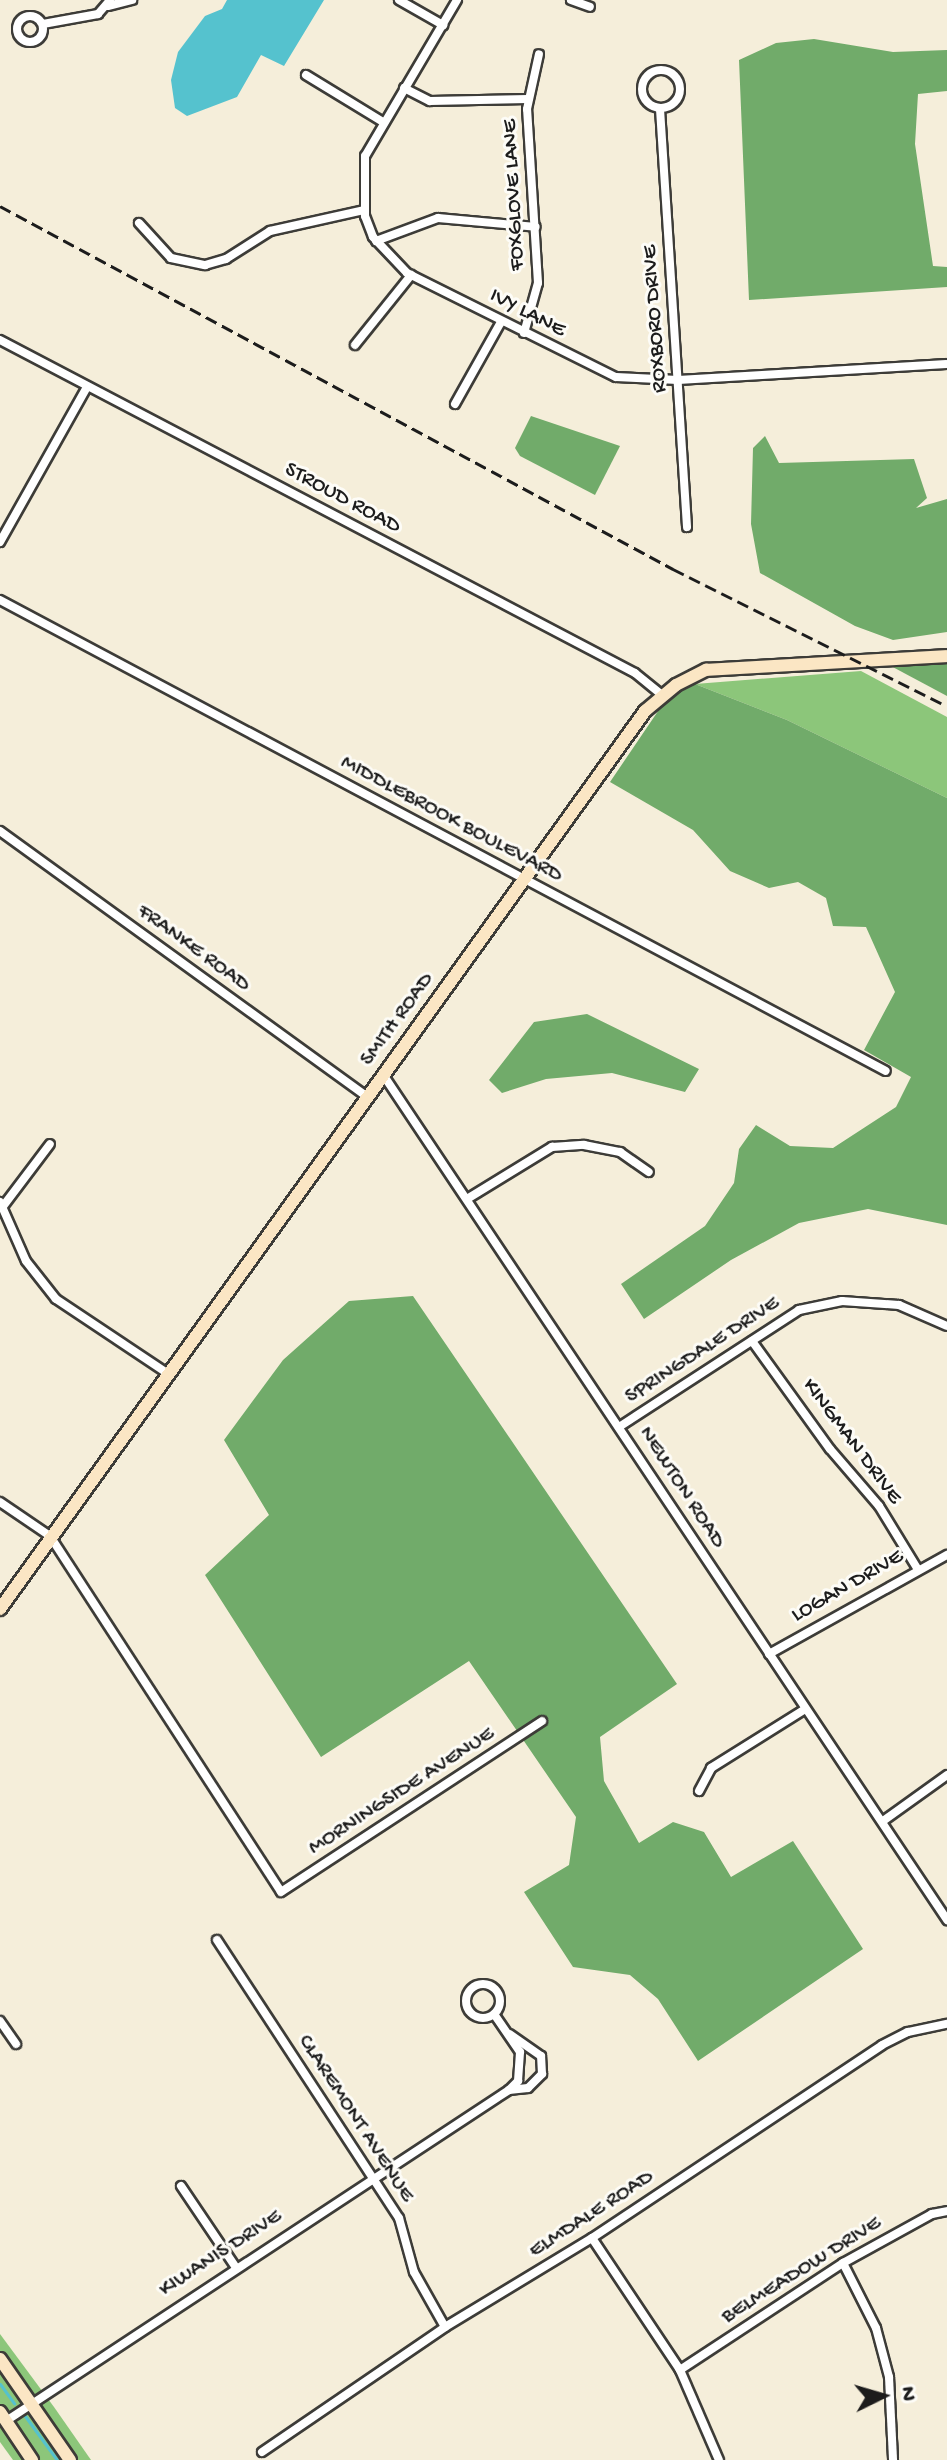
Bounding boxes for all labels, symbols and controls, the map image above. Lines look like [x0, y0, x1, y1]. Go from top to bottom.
street label: FOXGLOVE LANE [498, 119, 532, 271]
street label: ROXBORO DRIVE [638, 244, 674, 394]
street label: IVY LANE [484, 284, 570, 344]
street label: STROUD ROAD [279, 457, 405, 541]
street label: MIDDLEBROOK BOULEVARD [335, 750, 567, 890]
street label: FRANKE ROAD [131, 899, 255, 999]
street label: SMITH ROAD [355, 968, 441, 1072]
street label: SPRINGDALE DRIVE [621, 1291, 785, 1411]
street label: KINGMAN DRIVE [795, 1374, 907, 1510]
street label: NEWTON ROAD [632, 1422, 730, 1554]
street label: LOGAN DRIVE [787, 1544, 909, 1630]
street label: MORNINGSIDE AVENUE [304, 1722, 500, 1862]
street label: CLAREMONT AVENUE [291, 2030, 419, 2208]
street label: ELMDALE ROAD [525, 2165, 659, 2265]
street label: KIWANIS DRIVE [155, 2204, 287, 2304]
street label: BELMEADOW DRIVE [717, 2211, 887, 2331]
north arrow [843, 2356, 923, 2436]
text: N [893, 2386, 920, 2402]

